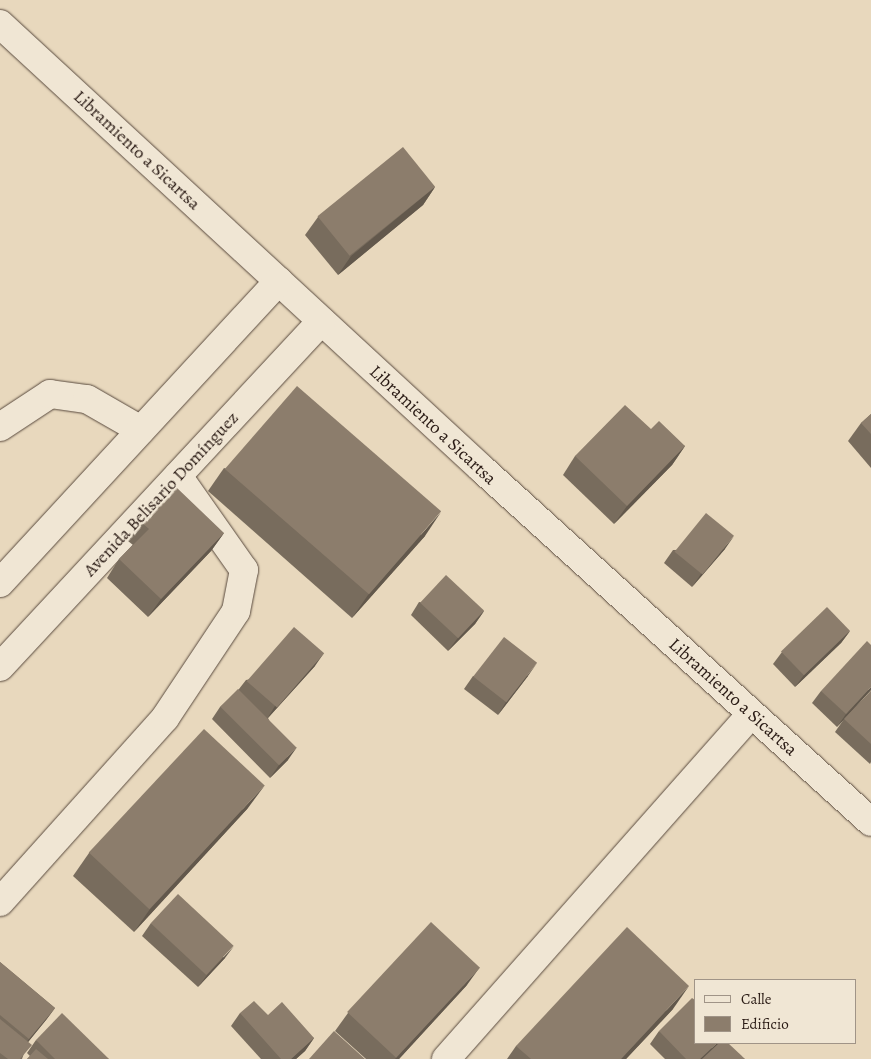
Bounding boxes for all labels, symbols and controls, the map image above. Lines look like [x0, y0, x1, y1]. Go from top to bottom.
street label: Libramiento a Sicartsa [69, 86, 205, 214]
street label: Libramiento a Sicartsa [365, 361, 501, 489]
street label: Avenida Belisario Domínguez [79, 407, 243, 581]
street label: Libramiento a Sicartsa [664, 634, 802, 760]
legend [694, 979, 856, 1044]
text: Calle [741, 989, 771, 1009]
text: Edificio [741, 1014, 789, 1034]

